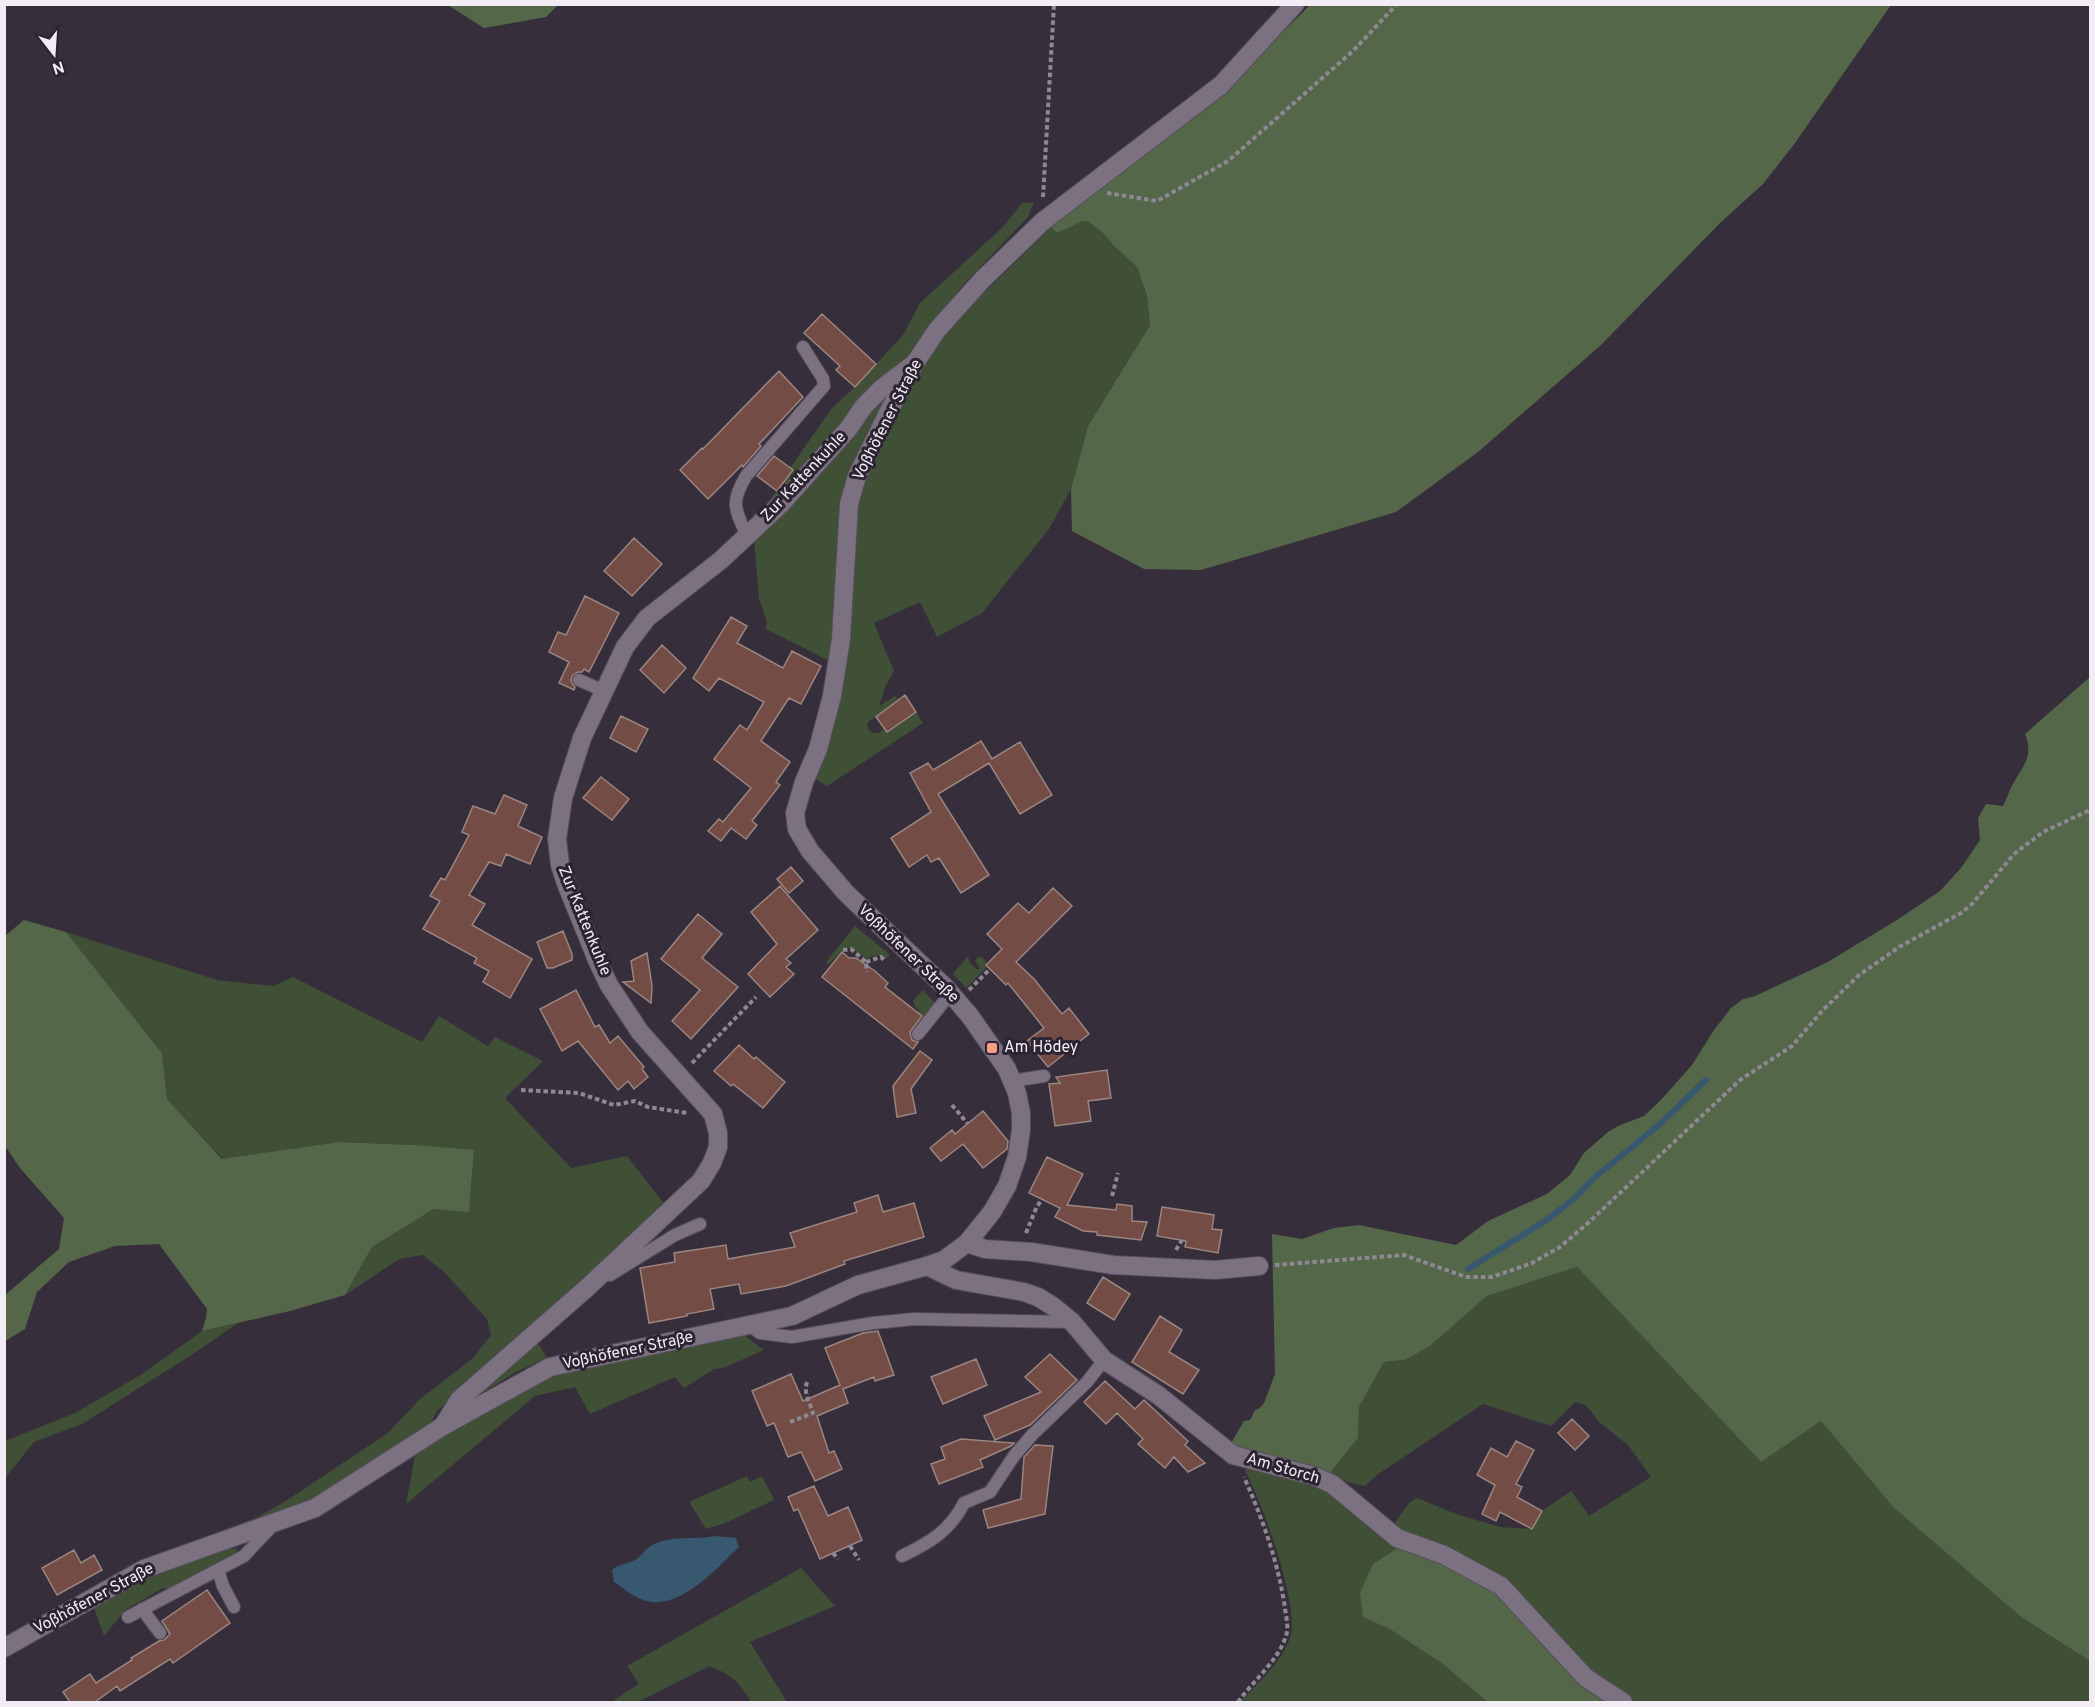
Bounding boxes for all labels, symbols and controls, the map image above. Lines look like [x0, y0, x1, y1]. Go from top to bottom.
north arrow [24, 24, 84, 84]
text: N [49, 55, 66, 78]
street label: Voßhöfener Straße [849, 356, 927, 484]
street label: Zur Kattenkuhle [757, 428, 851, 526]
street label: Zur Kattenkuhle [553, 863, 615, 979]
street label: Voßhöfener Straße [853, 901, 963, 1007]
place label: Am Hödey [1004, 1038, 1078, 1058]
marker: Am Hödey [985, 1041, 999, 1055]
street label: Voßhöfener Straße [561, 1327, 695, 1375]
street label: Am Storch [1244, 1449, 1322, 1489]
street label: Voßhöfener Straße [30, 1559, 158, 1639]

